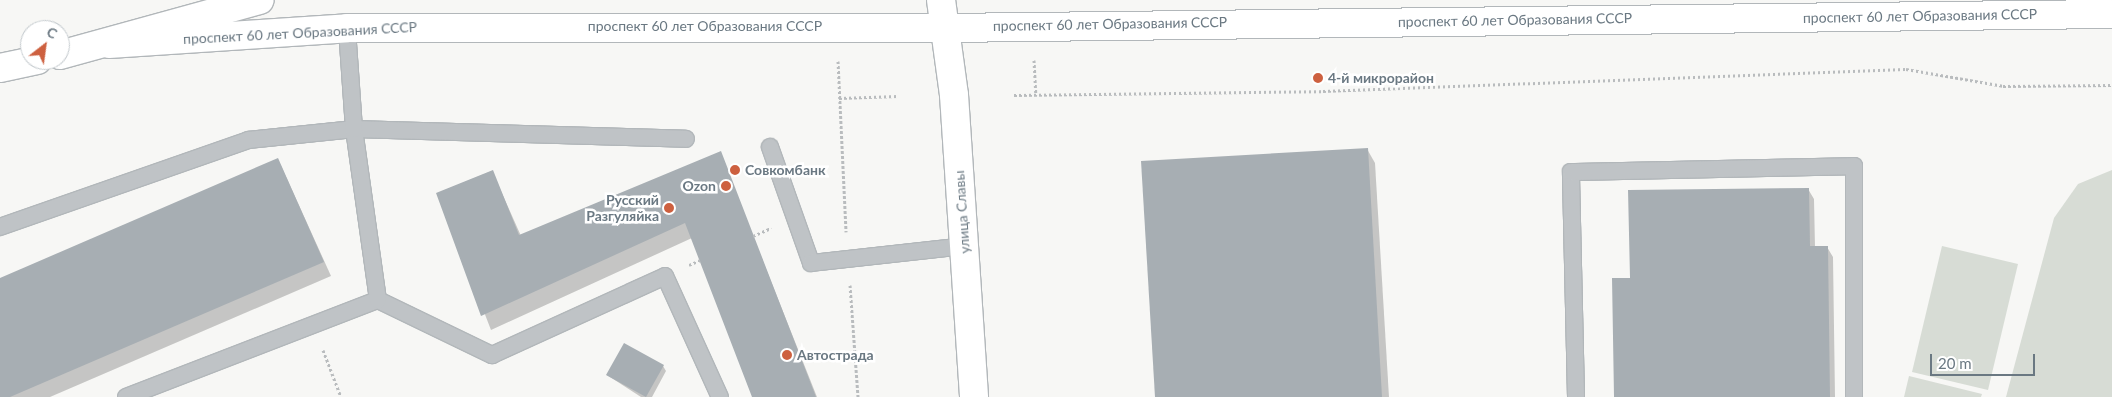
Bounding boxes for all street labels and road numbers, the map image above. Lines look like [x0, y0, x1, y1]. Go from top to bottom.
street label: проспект 60 лет Образования СССР [1803, 6, 2037, 26]
street label: проспект 60 лет Образования СССР [1398, 10, 1632, 30]
street label: проспект 60 лет Образования СССР [993, 14, 1227, 34]
street label: проспект 60 лет Образования СССР [183, 18, 417, 48]
street label: проспект 60 лет Образования СССР [588, 18, 822, 34]
street label: улица Славы [951, 170, 973, 254]

